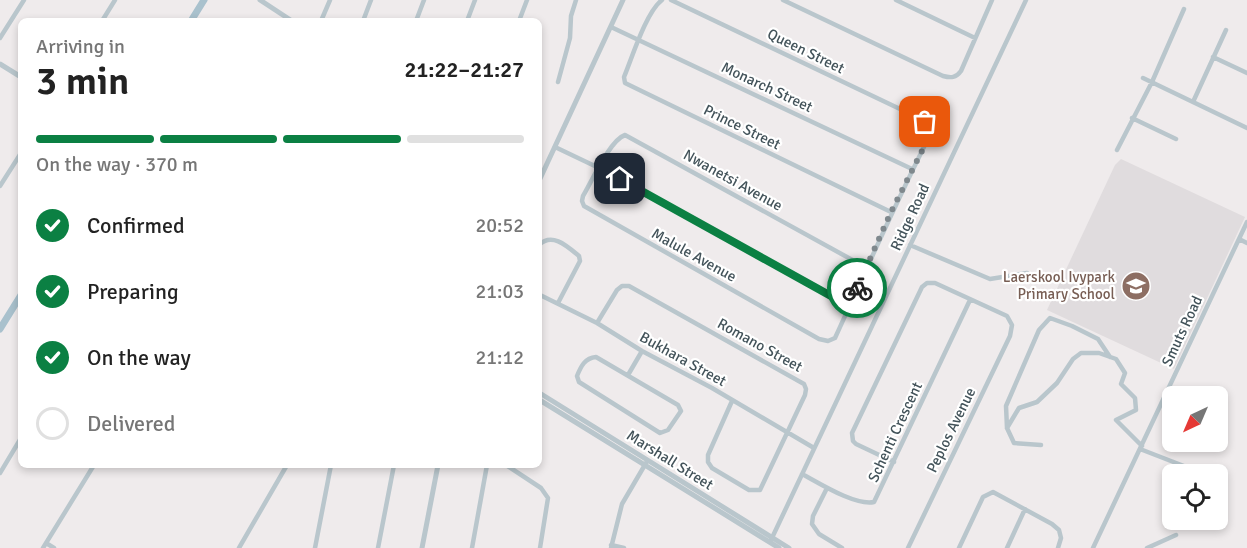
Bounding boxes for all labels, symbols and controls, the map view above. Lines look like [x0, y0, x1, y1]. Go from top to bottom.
street label: Queen Street [765, 25, 847, 77]
text: Arriving in [36, 34, 125, 59]
text: 21:22–21:27 [405, 56, 524, 83]
text: 3 min [36, 57, 129, 105]
street label: Monarch Street [719, 58, 815, 116]
pin [899, 96, 950, 147]
street label: Prince Street [701, 101, 783, 153]
icon: bag [908, 105, 941, 138]
street label: Nwanetsi Avenue [680, 145, 786, 215]
text: On the way · 370 m [36, 152, 198, 177]
pin [594, 153, 645, 204]
icon: home [603, 162, 636, 195]
street label: Ridge Road [887, 181, 933, 253]
icon: check [36, 209, 69, 242]
text: Confirmed [87, 212, 185, 239]
text: 20:52 [475, 213, 524, 238]
street label: Malule Avenue [648, 224, 740, 286]
courier [827, 258, 887, 318]
place label: Laerskool Ivypark Primary School [1003, 268, 1115, 303]
school or university icon: Laerskool Ivypark Primary School [1120, 270, 1152, 302]
icon: bike [841, 272, 874, 305]
icon: check [36, 275, 69, 308]
text: Preparing [87, 278, 179, 305]
text: 21:03 [475, 279, 524, 304]
street label: Smuts Road [1158, 293, 1206, 369]
street label: Romano Street [714, 314, 806, 376]
street label: Bukhara Street [637, 328, 729, 390]
icon: check [36, 341, 69, 374]
text: On the way [87, 344, 191, 371]
text: 21:12 [475, 345, 524, 370]
street label: Schenti Crescent [864, 379, 926, 485]
street label: Peplos Avenue [923, 385, 979, 475]
north arrow [1162, 386, 1228, 452]
map controls [1162, 386, 1228, 530]
text: Delivered [87, 410, 175, 437]
street label: Marshall Street [623, 426, 717, 494]
button: locate [1162, 464, 1228, 530]

